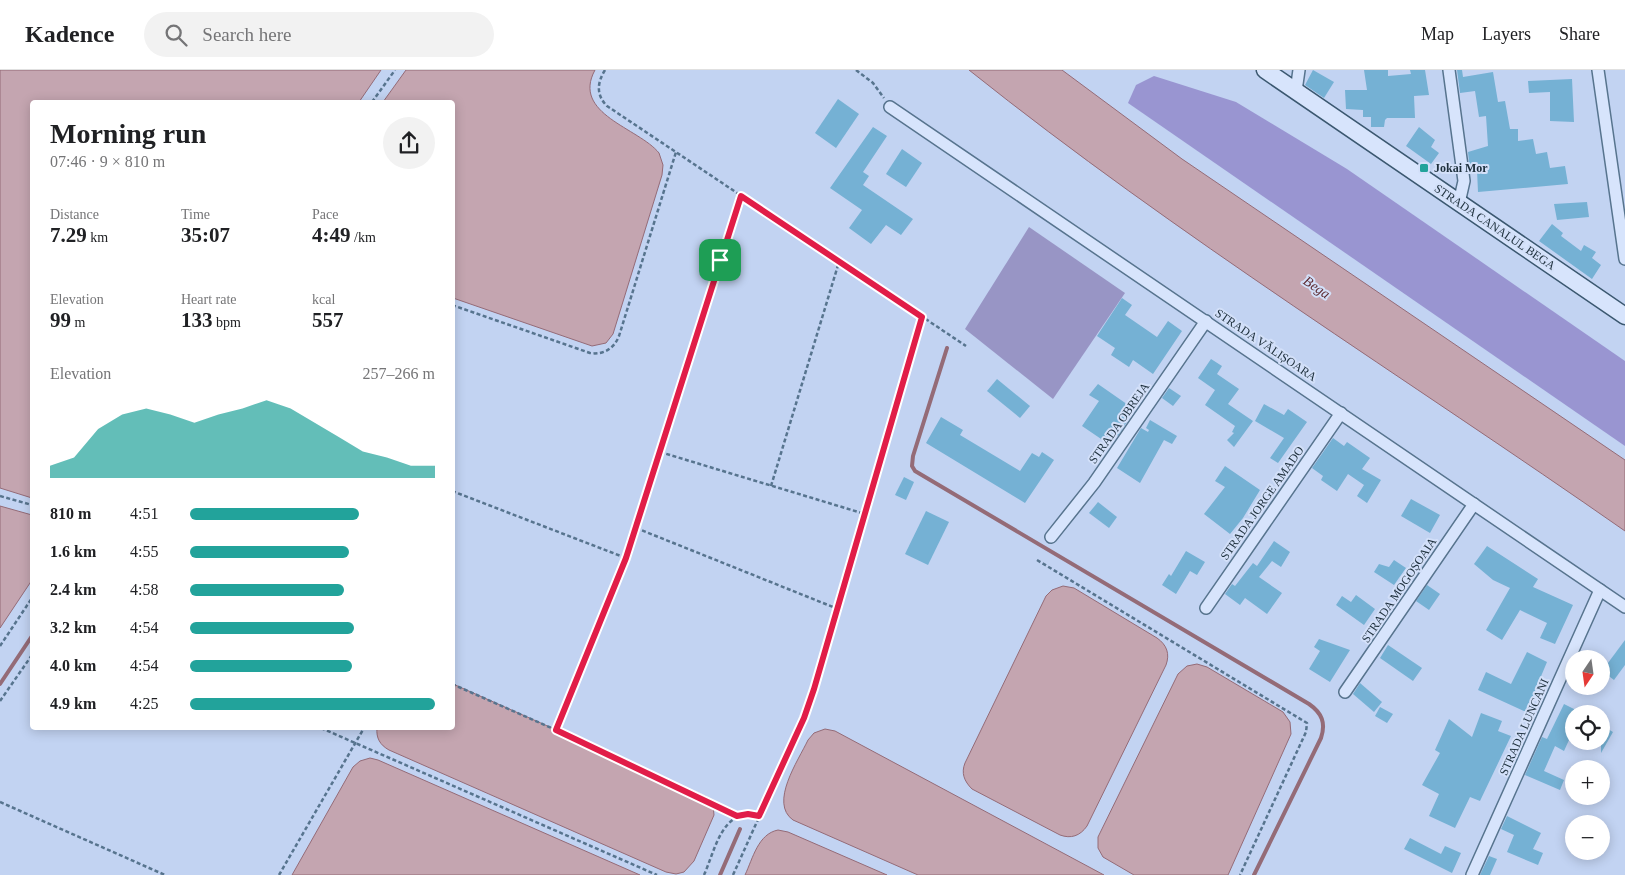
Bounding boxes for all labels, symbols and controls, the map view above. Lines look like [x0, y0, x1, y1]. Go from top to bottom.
search box [144, 12, 494, 57]
text: Kadence [25, 21, 114, 47]
icon: search [162, 21, 190, 49]
text: Search here [202, 24, 291, 45]
text: Map [1421, 24, 1454, 44]
text: Layers [1482, 24, 1531, 44]
text: Share [1559, 24, 1600, 44]
button: share [383, 117, 435, 169]
text: Morning run [50, 118, 206, 149]
text: 07:46 · 9 × 810 m [50, 153, 165, 170]
place label: Jokai Mor [1434, 161, 1488, 175]
marker: Jokai Mor [1418, 162, 1430, 174]
street label: STRADA CANALUL BEGA [1432, 181, 1558, 273]
text: Distance [50, 207, 99, 222]
text: Time [181, 207, 210, 222]
text: Pace [312, 207, 338, 222]
text: 7.29 [50, 223, 87, 247]
text: 35:07 [181, 223, 230, 247]
text: 4:49 [312, 223, 351, 247]
text: km [87, 230, 108, 245]
text: /km [351, 230, 376, 245]
pin [699, 239, 741, 281]
icon: arrive [706, 246, 734, 274]
water label: Bega [1301, 273, 1333, 302]
text: Elevation [50, 292, 104, 307]
text: Heart rate [181, 292, 237, 307]
text: kcal [312, 292, 335, 307]
street label: STRADA VĂLIȘOARA [1213, 306, 1320, 384]
text: 99 [50, 308, 71, 332]
text: 133 [181, 308, 213, 332]
text: 557 [312, 308, 344, 332]
text: m [71, 315, 85, 330]
text: bpm [213, 315, 241, 330]
text: Elevation [50, 365, 111, 382]
text: 257–266 m [363, 365, 435, 382]
street label: STRADA OBREJA [1086, 380, 1152, 466]
street label: STRADA JORGE AMADO [1217, 443, 1307, 562]
text: 810 m [50, 505, 91, 522]
text: 4:51 [130, 505, 158, 522]
street label: STRADA MOGOȘOAIA [1359, 535, 1440, 645]
text: 1.6 km [50, 543, 96, 560]
text: 4:55 [130, 543, 158, 560]
text: 2.4 km [50, 581, 96, 598]
text: 4:58 [130, 581, 158, 598]
text: 3.2 km [50, 619, 96, 636]
text: 4:54 [130, 619, 158, 636]
north arrow [1565, 650, 1610, 695]
map controls [1565, 650, 1610, 860]
text: 4.0 km [50, 657, 96, 674]
text: 4:54 [130, 657, 158, 674]
street label: STRADA LUNCANI [1496, 676, 1552, 778]
text: 4.9 km [50, 695, 96, 712]
text: 4:25 [130, 695, 158, 712]
button: locate [1565, 705, 1610, 750]
button: + [1565, 760, 1610, 805]
button: − [1565, 815, 1610, 860]

